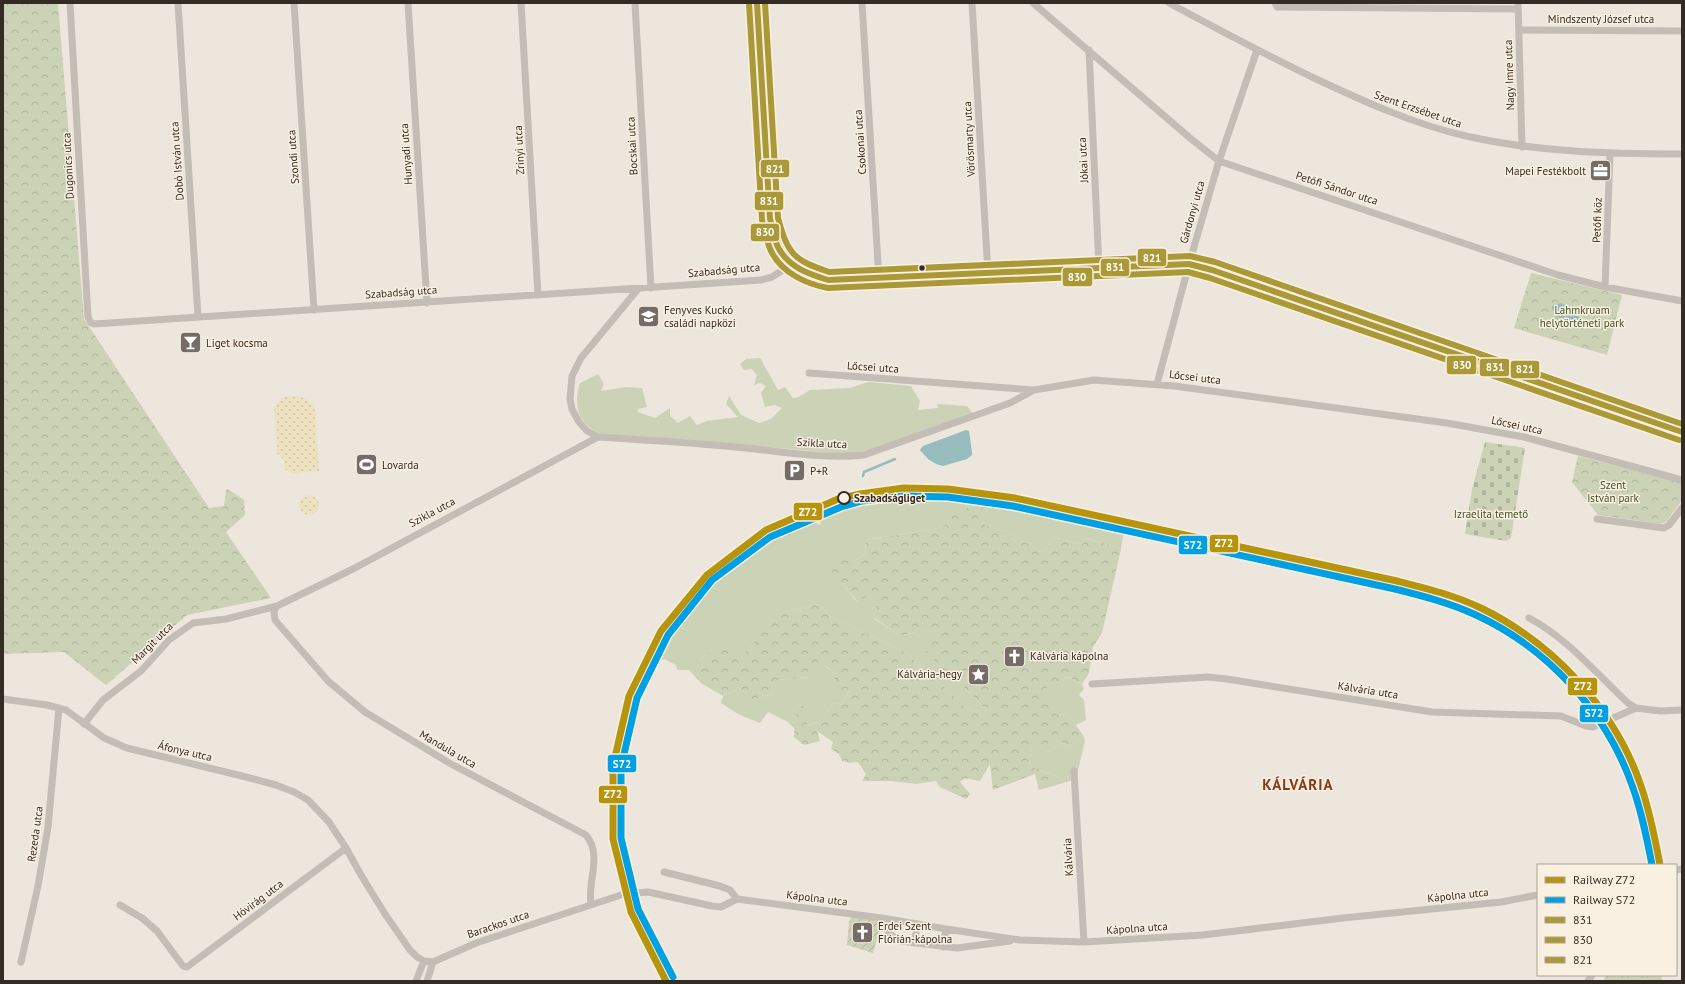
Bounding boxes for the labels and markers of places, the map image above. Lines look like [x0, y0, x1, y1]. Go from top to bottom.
office icon: Mapei Festékbolt [1588, 158, 1614, 184]
place label: Mapei Festékbolt [1505, 164, 1586, 178]
unlabelled marker [917, 263, 927, 273]
school or university icon: Fenyves Kuckó családi napközi [635, 303, 661, 329]
place label: Fenyves Kuckó családi napközi [664, 303, 736, 330]
bar icon: Liget kocsma [177, 330, 203, 356]
place label: Liget kocsma [206, 336, 268, 350]
sports icon: Lovarda [354, 452, 380, 478]
place label: Lovarda [382, 458, 419, 472]
parking icon: P+R [781, 458, 807, 484]
place label: P+R [810, 464, 829, 478]
marker: Szabadságliget [837, 491, 851, 505]
place label: Szabadságliget [854, 491, 925, 505]
church icon: Kálvária kápolna [1002, 643, 1028, 669]
place label: Kálvária kápolna [1030, 649, 1108, 663]
place icon: Kálvária-hegy [965, 661, 991, 687]
place label: Kálvária-hegy [897, 667, 963, 681]
church icon: Erdei Szent Flórián-kápolna [849, 919, 875, 945]
place label: Erdei Szent Flórián-kápolna [878, 919, 952, 946]

